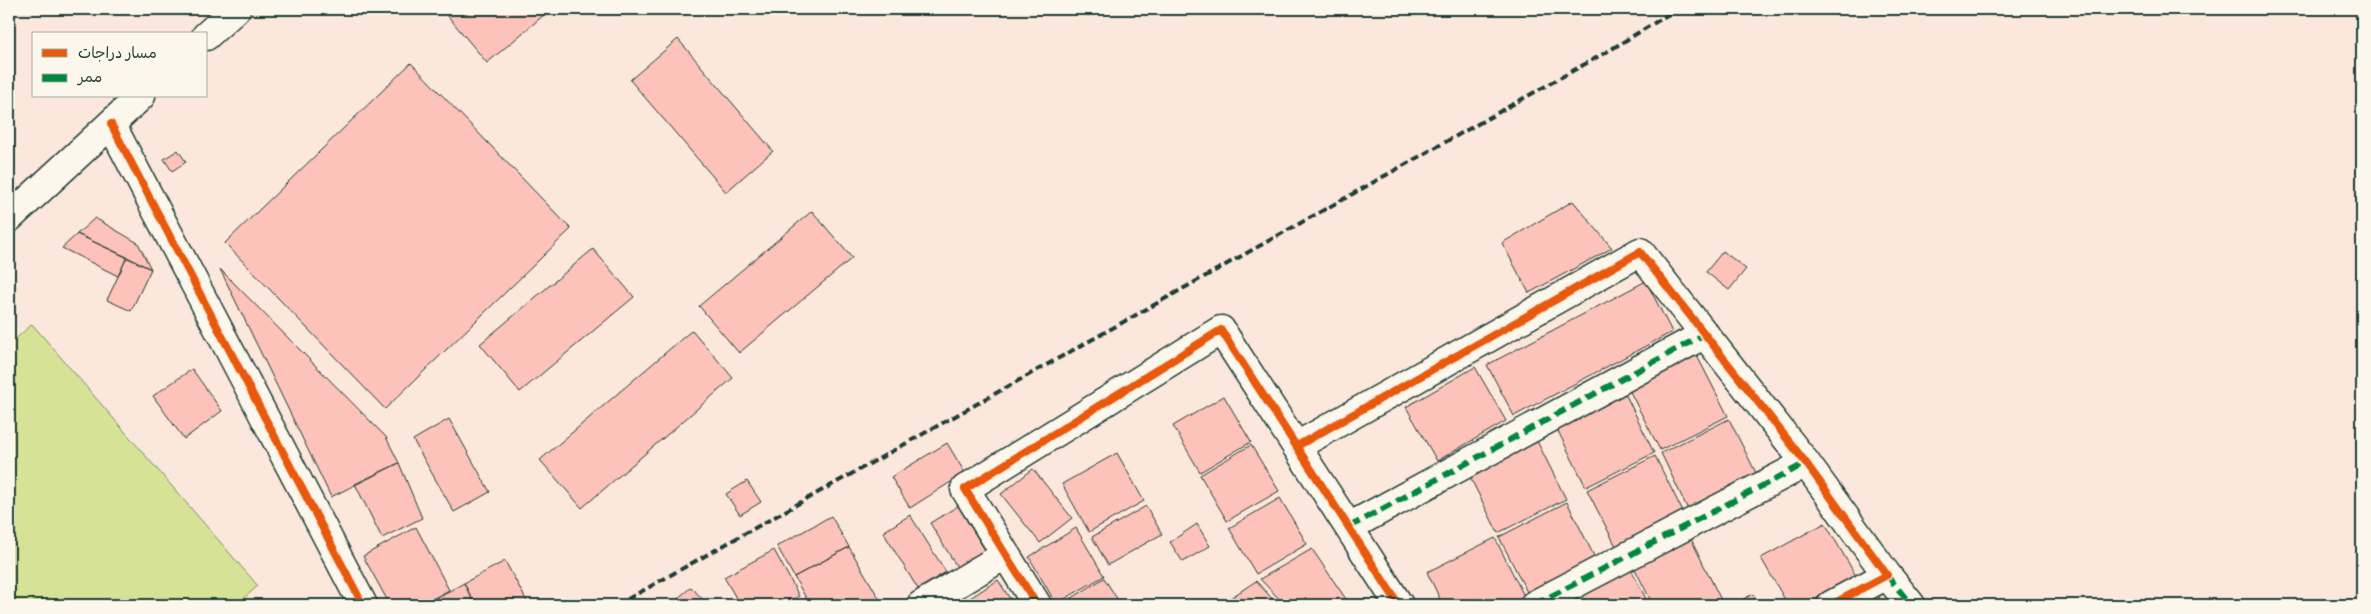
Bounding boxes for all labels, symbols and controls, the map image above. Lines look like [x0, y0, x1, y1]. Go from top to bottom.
legend [32, 32, 208, 98]
text: مسار دراجات [78, 42, 157, 63]
text: ممر [76, 66, 102, 87]

